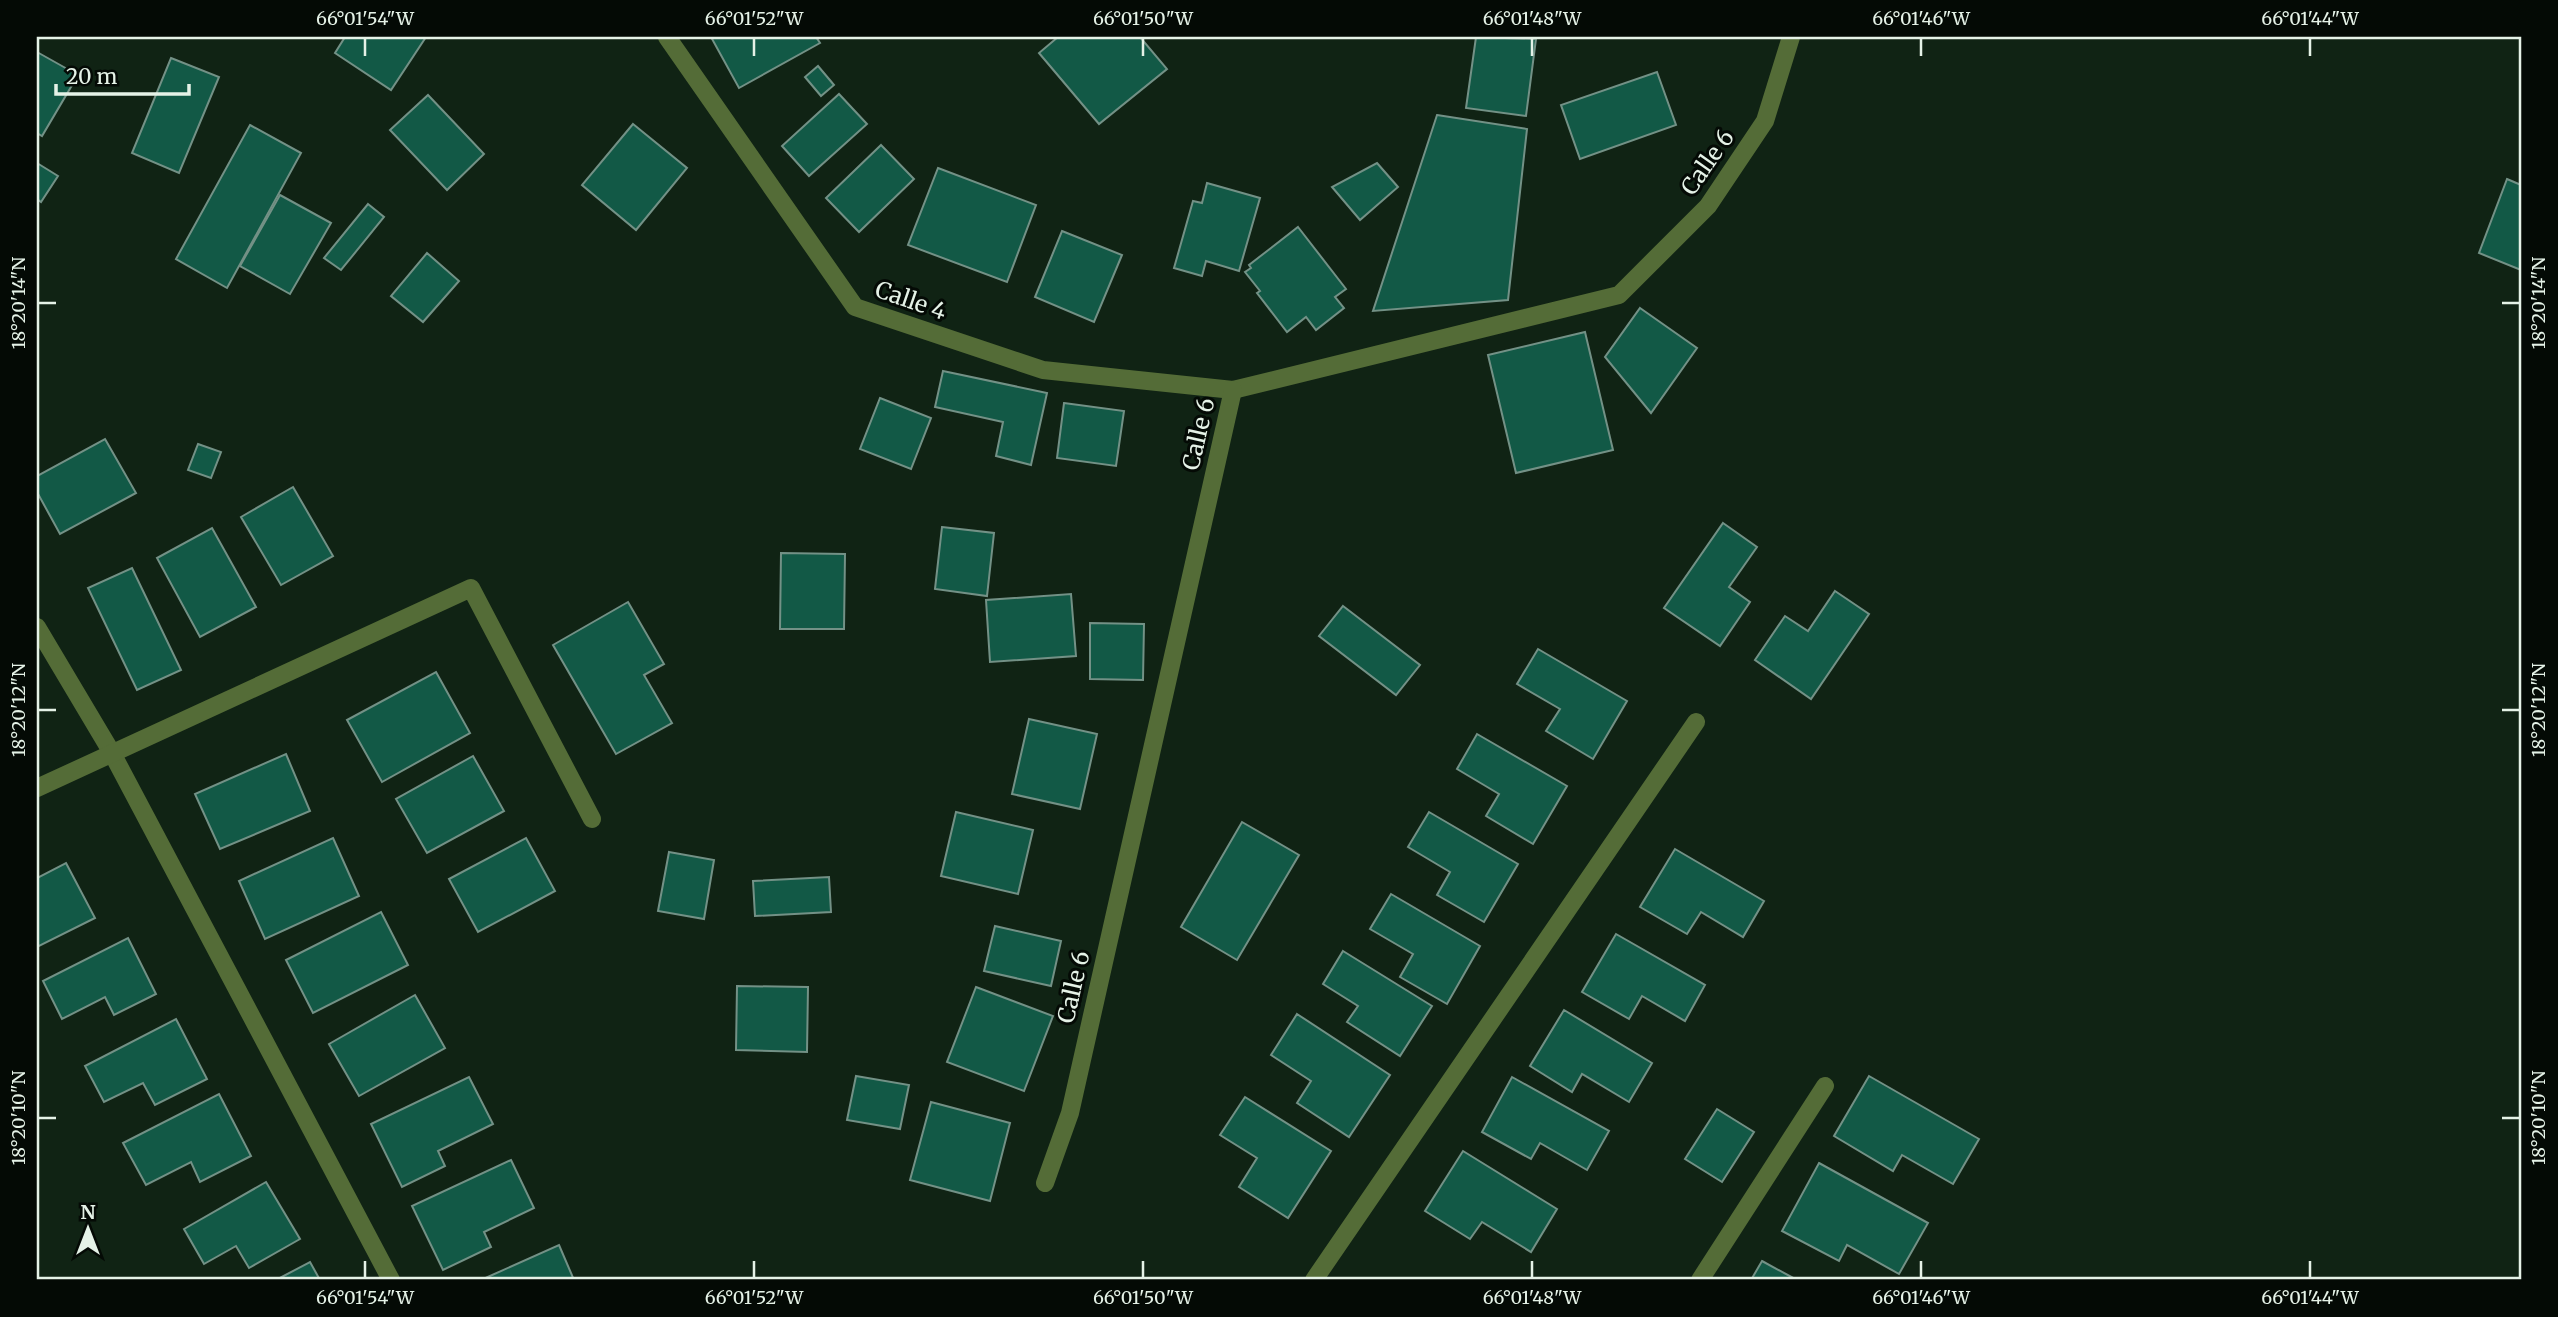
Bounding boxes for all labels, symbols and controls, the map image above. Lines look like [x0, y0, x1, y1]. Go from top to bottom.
text: 66°01'54"W [316, 7, 415, 30]
text: 66°01'52"W [705, 7, 804, 30]
text: 66°01'50"W [1093, 7, 1194, 30]
text: 66°01'48"W [1483, 7, 1582, 30]
text: 66°01'46"W [1872, 7, 1971, 30]
text: 66°01'44"W [2261, 7, 2360, 30]
scale bar [56, 52, 189, 96]
text: 20 m [66, 63, 118, 90]
street label: Calle 6 [1674, 124, 1740, 200]
text: 18°20'14"N [7, 257, 30, 349]
text: 18°20'14"N [2527, 257, 2550, 349]
street label: Calle 4 [872, 274, 950, 326]
street label: Calle 6 [1176, 395, 1220, 473]
text: 18°20'12"N [7, 663, 30, 757]
text: 18°20'12"N [2527, 663, 2550, 757]
street label: Calle 6 [1051, 948, 1095, 1026]
text: 18°20'10"N [7, 1071, 30, 1165]
text: 18°20'10"N [2527, 1071, 2550, 1165]
north arrow [52, 1194, 122, 1264]
text: N [80, 1200, 96, 1224]
text: 66°01'54"W [316, 1286, 415, 1309]
text: 66°01'52"W [705, 1286, 804, 1309]
text: 66°01'50"W [1093, 1286, 1194, 1309]
text: 66°01'48"W [1483, 1286, 1582, 1309]
text: 66°01'46"W [1872, 1286, 1971, 1309]
text: 66°01'44"W [2261, 1286, 2360, 1309]

